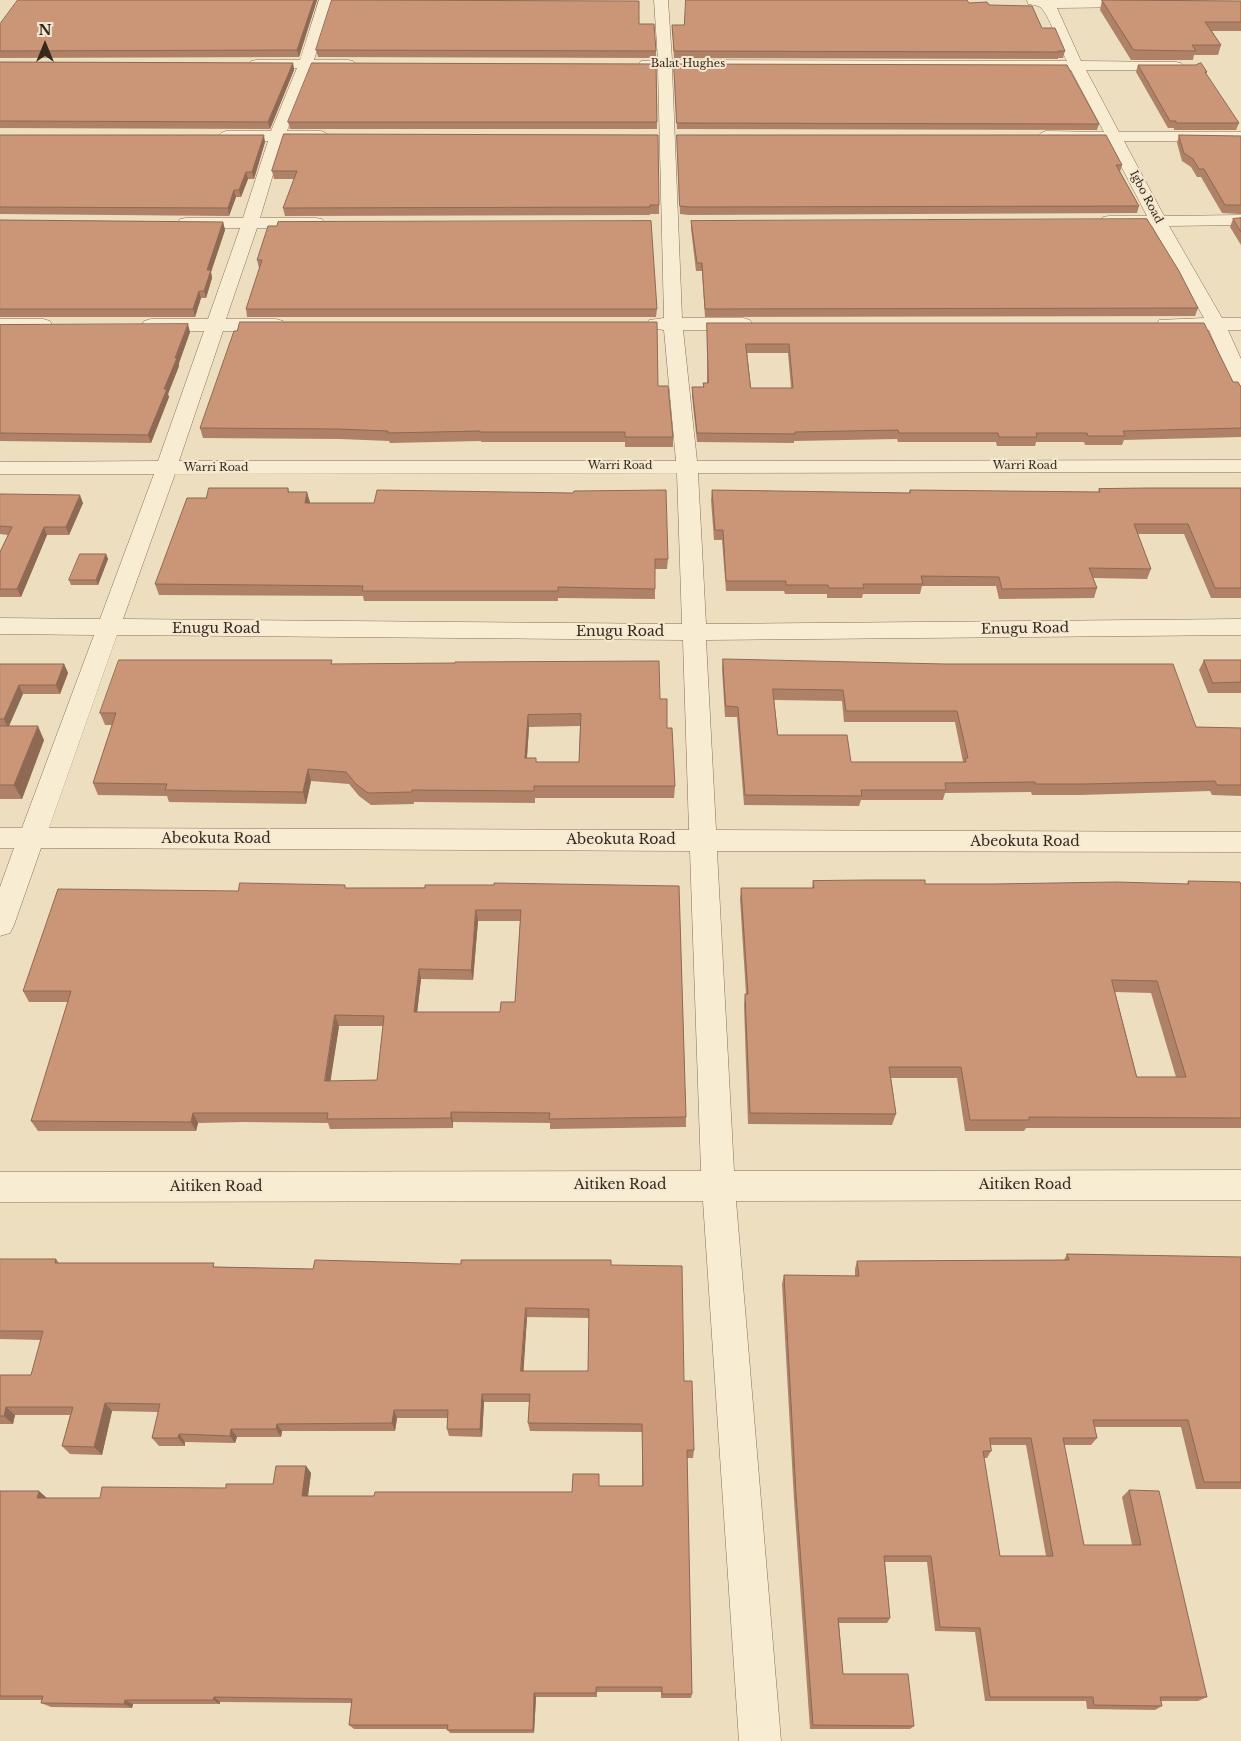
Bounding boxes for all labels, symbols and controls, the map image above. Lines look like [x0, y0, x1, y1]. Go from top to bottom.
north arrow [20, 20, 70, 70]
text: N [38, 21, 52, 39]
street label: Balat Hughes [651, 57, 725, 71]
street label: Igbo Road [1127, 168, 1165, 226]
street label: Warri Road [588, 459, 652, 473]
street label: Warri Road [993, 459, 1057, 473]
street label: Warri Road [184, 461, 248, 475]
street label: Enugu Road [981, 620, 1069, 638]
street label: Enugu Road [172, 621, 260, 637]
street label: Enugu Road [576, 624, 664, 640]
street label: Abeokuta Road [161, 831, 271, 847]
street label: Abeokuta Road [566, 832, 676, 848]
street label: Abeokuta Road [970, 834, 1080, 850]
street label: Aitiken Road [574, 1177, 666, 1193]
street label: Aitiken Road [979, 1177, 1071, 1193]
street label: Aitiken Road [170, 1179, 262, 1195]

